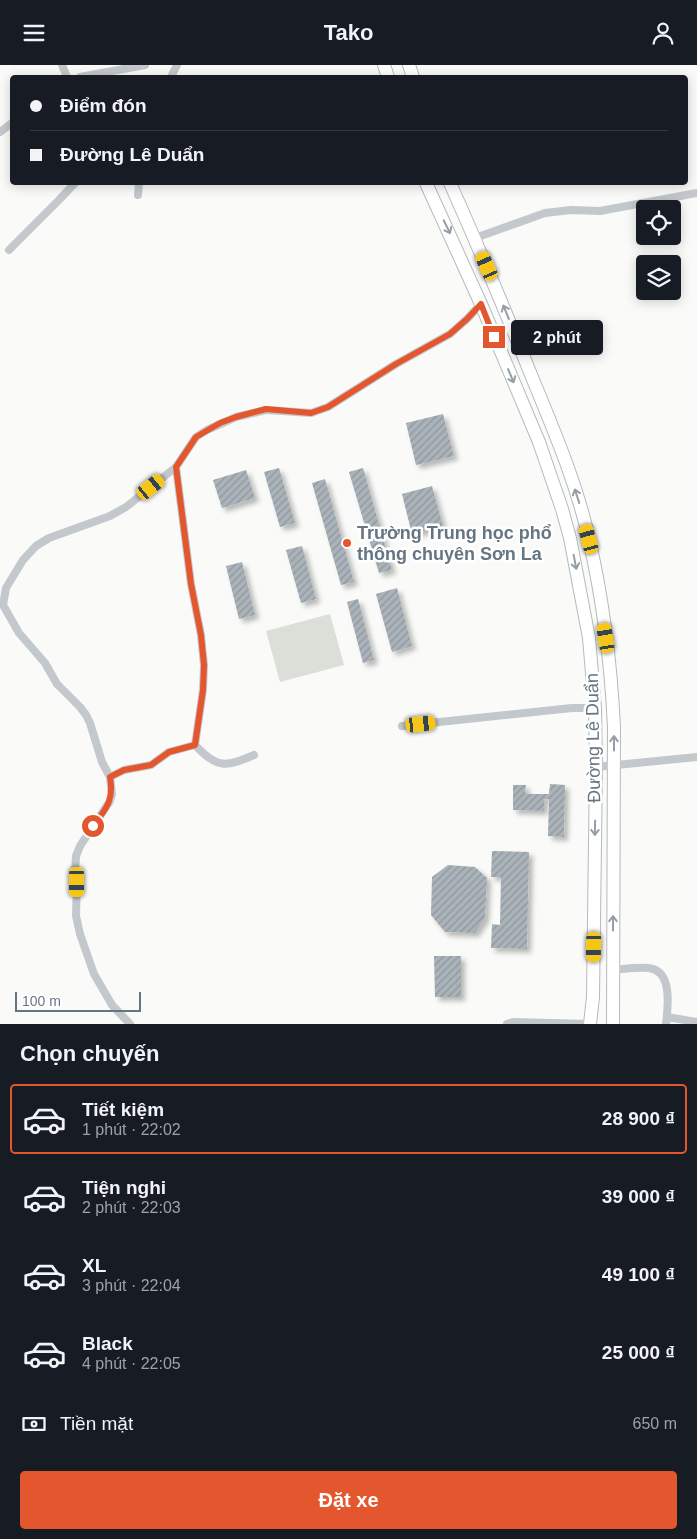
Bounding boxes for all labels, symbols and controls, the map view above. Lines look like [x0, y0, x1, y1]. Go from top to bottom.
icon: menu [20, 19, 48, 47]
icon: person [649, 19, 677, 47]
text: Tako [324, 20, 373, 45]
text: Điểm đón [60, 95, 147, 116]
text: Đường Lê Duẩn [60, 144, 204, 165]
map controls [636, 200, 681, 300]
button: locate [636, 200, 681, 245]
one-way arrow [442, 219, 452, 234]
car [474, 249, 499, 283]
button: layers [636, 255, 681, 300]
one-way arrow [501, 305, 510, 320]
callout: 2 phút [512, 319, 604, 355]
route end [483, 326, 505, 348]
text: 2 phút [533, 329, 581, 346]
one-way arrow [506, 368, 516, 383]
car [134, 472, 167, 502]
one-way arrow [572, 489, 582, 505]
place label: Trường Trung học phổ thông chuyên Sơn La [357, 523, 552, 564]
car [577, 523, 600, 555]
marker: Trường Trung học phổ thông chuyên Sơn La [341, 537, 353, 549]
one-way arrow [571, 554, 580, 570]
car [596, 622, 615, 654]
street label: Đường Lê Duẩn [582, 673, 604, 803]
car [405, 715, 436, 733]
one-way arrow [610, 735, 619, 751]
route start [82, 815, 104, 837]
one-way arrow [590, 820, 599, 836]
car [69, 867, 84, 897]
one-way arrow [608, 915, 618, 932]
car [586, 932, 601, 962]
scale bar [15, 989, 141, 1012]
text: 100 m [22, 993, 61, 1009]
text: Chọn chuyến [20, 1041, 159, 1066]
icon: car [22, 1097, 67, 1142]
text: Tiết kiệm [82, 1099, 164, 1120]
text: 28 900 ₫ [602, 1108, 675, 1129]
text: 1 phút · 22:02 [82, 1121, 181, 1138]
icon: car [22, 1175, 67, 1220]
text: Tiện nghi [82, 1177, 166, 1198]
text: 39 000 ₫ [602, 1186, 675, 1207]
text: 2 phút · 22:03 [82, 1199, 181, 1216]
icon: car [22, 1253, 67, 1298]
text: XL [82, 1255, 106, 1276]
text: 49 100 ₫ [602, 1264, 675, 1285]
text: 3 phút · 22:04 [82, 1277, 181, 1294]
icon: car [22, 1331, 67, 1376]
text: Black [82, 1333, 133, 1354]
text: 25 000 ₫ [602, 1342, 675, 1363]
text: 4 phút · 22:05 [82, 1355, 181, 1372]
icon: cash [20, 1410, 48, 1438]
text: Tiền mặt [60, 1413, 133, 1434]
text: 650 m [633, 1415, 677, 1432]
button: Đặt xe [20, 1471, 677, 1529]

